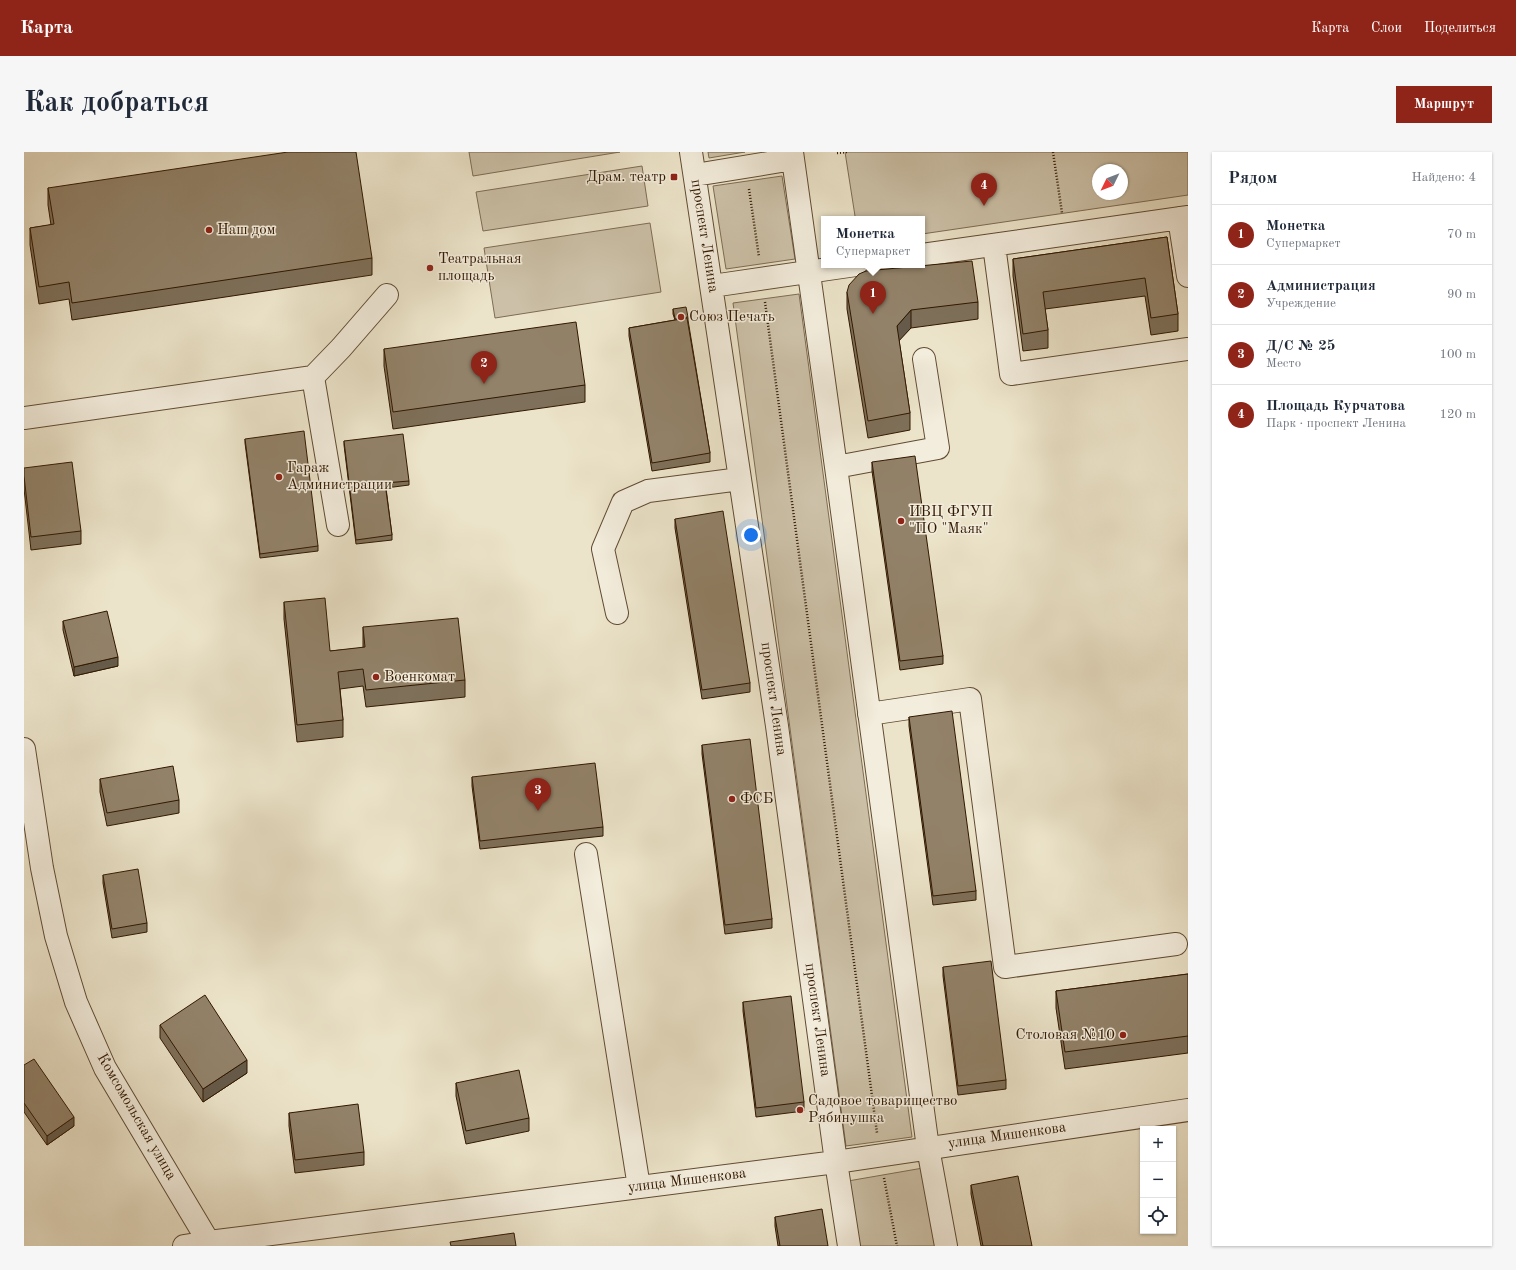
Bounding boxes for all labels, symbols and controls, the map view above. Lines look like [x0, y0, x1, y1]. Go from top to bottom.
text: Карта [20, 19, 73, 38]
text: Карта [1311, 21, 1349, 35]
text: Слои [1371, 21, 1402, 35]
text: Поделиться [1424, 21, 1496, 35]
button: Маршрут [1396, 86, 1492, 123]
text: Как добраться [24, 90, 209, 118]
north arrow [1092, 164, 1128, 200]
place label: Драм. театр [586, 170, 666, 185]
text: Рядом [1228, 170, 1277, 187]
text: Найдено: 4 [1412, 171, 1476, 184]
marker: Драм. театр [669, 172, 679, 182]
pin: 4 [971, 173, 997, 206]
street label: проспект Ленина [688, 178, 720, 294]
popup [821, 216, 925, 268]
text: Монетка [1266, 219, 1325, 234]
place label: Наш дом [217, 223, 276, 238]
marker: Наш дом [204, 225, 214, 235]
text: Монетка [836, 227, 895, 242]
text: 1 [1237, 228, 1245, 241]
text: 70 m [1447, 228, 1476, 241]
text: Супермаркет [1266, 237, 1341, 250]
text: Супермаркет [836, 245, 910, 258]
place label: Театральная площадь [438, 252, 522, 284]
marker: Театральная площадь [425, 263, 435, 273]
text: Администрация [1266, 279, 1376, 294]
pin: 1 [860, 281, 886, 314]
text: 2 [1237, 288, 1245, 301]
text: 90 m [1447, 288, 1476, 301]
text: Учреждение [1266, 297, 1336, 310]
place label: Союз Печать [689, 310, 775, 325]
marker: Союз Печать [676, 312, 686, 322]
text: Д/С № 25 [1266, 339, 1336, 354]
text: 3 [1237, 348, 1245, 361]
text: 100 m [1439, 348, 1476, 361]
pin: 2 [471, 351, 497, 384]
text: Место [1266, 357, 1301, 370]
text: Площадь Курчатова [1266, 399, 1405, 414]
text: 4 [1237, 408, 1245, 421]
text: 120 m [1439, 408, 1476, 421]
text: Парк · проспект Ленина [1266, 417, 1406, 430]
place label: Гараж Администрации [287, 461, 392, 493]
marker: Гараж Администрации [274, 472, 284, 482]
place label: ИВЦ ФГУП "ПО "Маяк" [909, 505, 993, 537]
marker: ИВЦ ФГУП "ПО "Маяк" [896, 516, 906, 526]
your location [741, 525, 761, 545]
street label: проспект Ленина [758, 641, 788, 757]
place label: Военкомат [384, 670, 455, 685]
marker: Военкомат [371, 672, 381, 682]
pin: 3 [525, 778, 551, 811]
place label: ФСБ [740, 792, 773, 807]
marker: ФСБ [727, 794, 737, 804]
street label: проспект Ленина [802, 962, 832, 1078]
place label: Столовая №10 [1015, 1028, 1115, 1043]
marker: Столовая №10 [1118, 1030, 1128, 1040]
street label: Комсомольская улица [94, 1051, 179, 1183]
place label: Садовое товарищество Рябинушка [808, 1094, 958, 1126]
marker: Садовое товарищество Рябинушка [795, 1105, 805, 1115]
street label: улица Мишенкова [947, 1120, 1068, 1152]
map controls [1140, 1126, 1176, 1234]
button: + [1140, 1126, 1176, 1162]
button: − [1140, 1162, 1176, 1198]
street label: улица Мишенкова [627, 1166, 748, 1196]
button: locate [1140, 1198, 1176, 1234]

